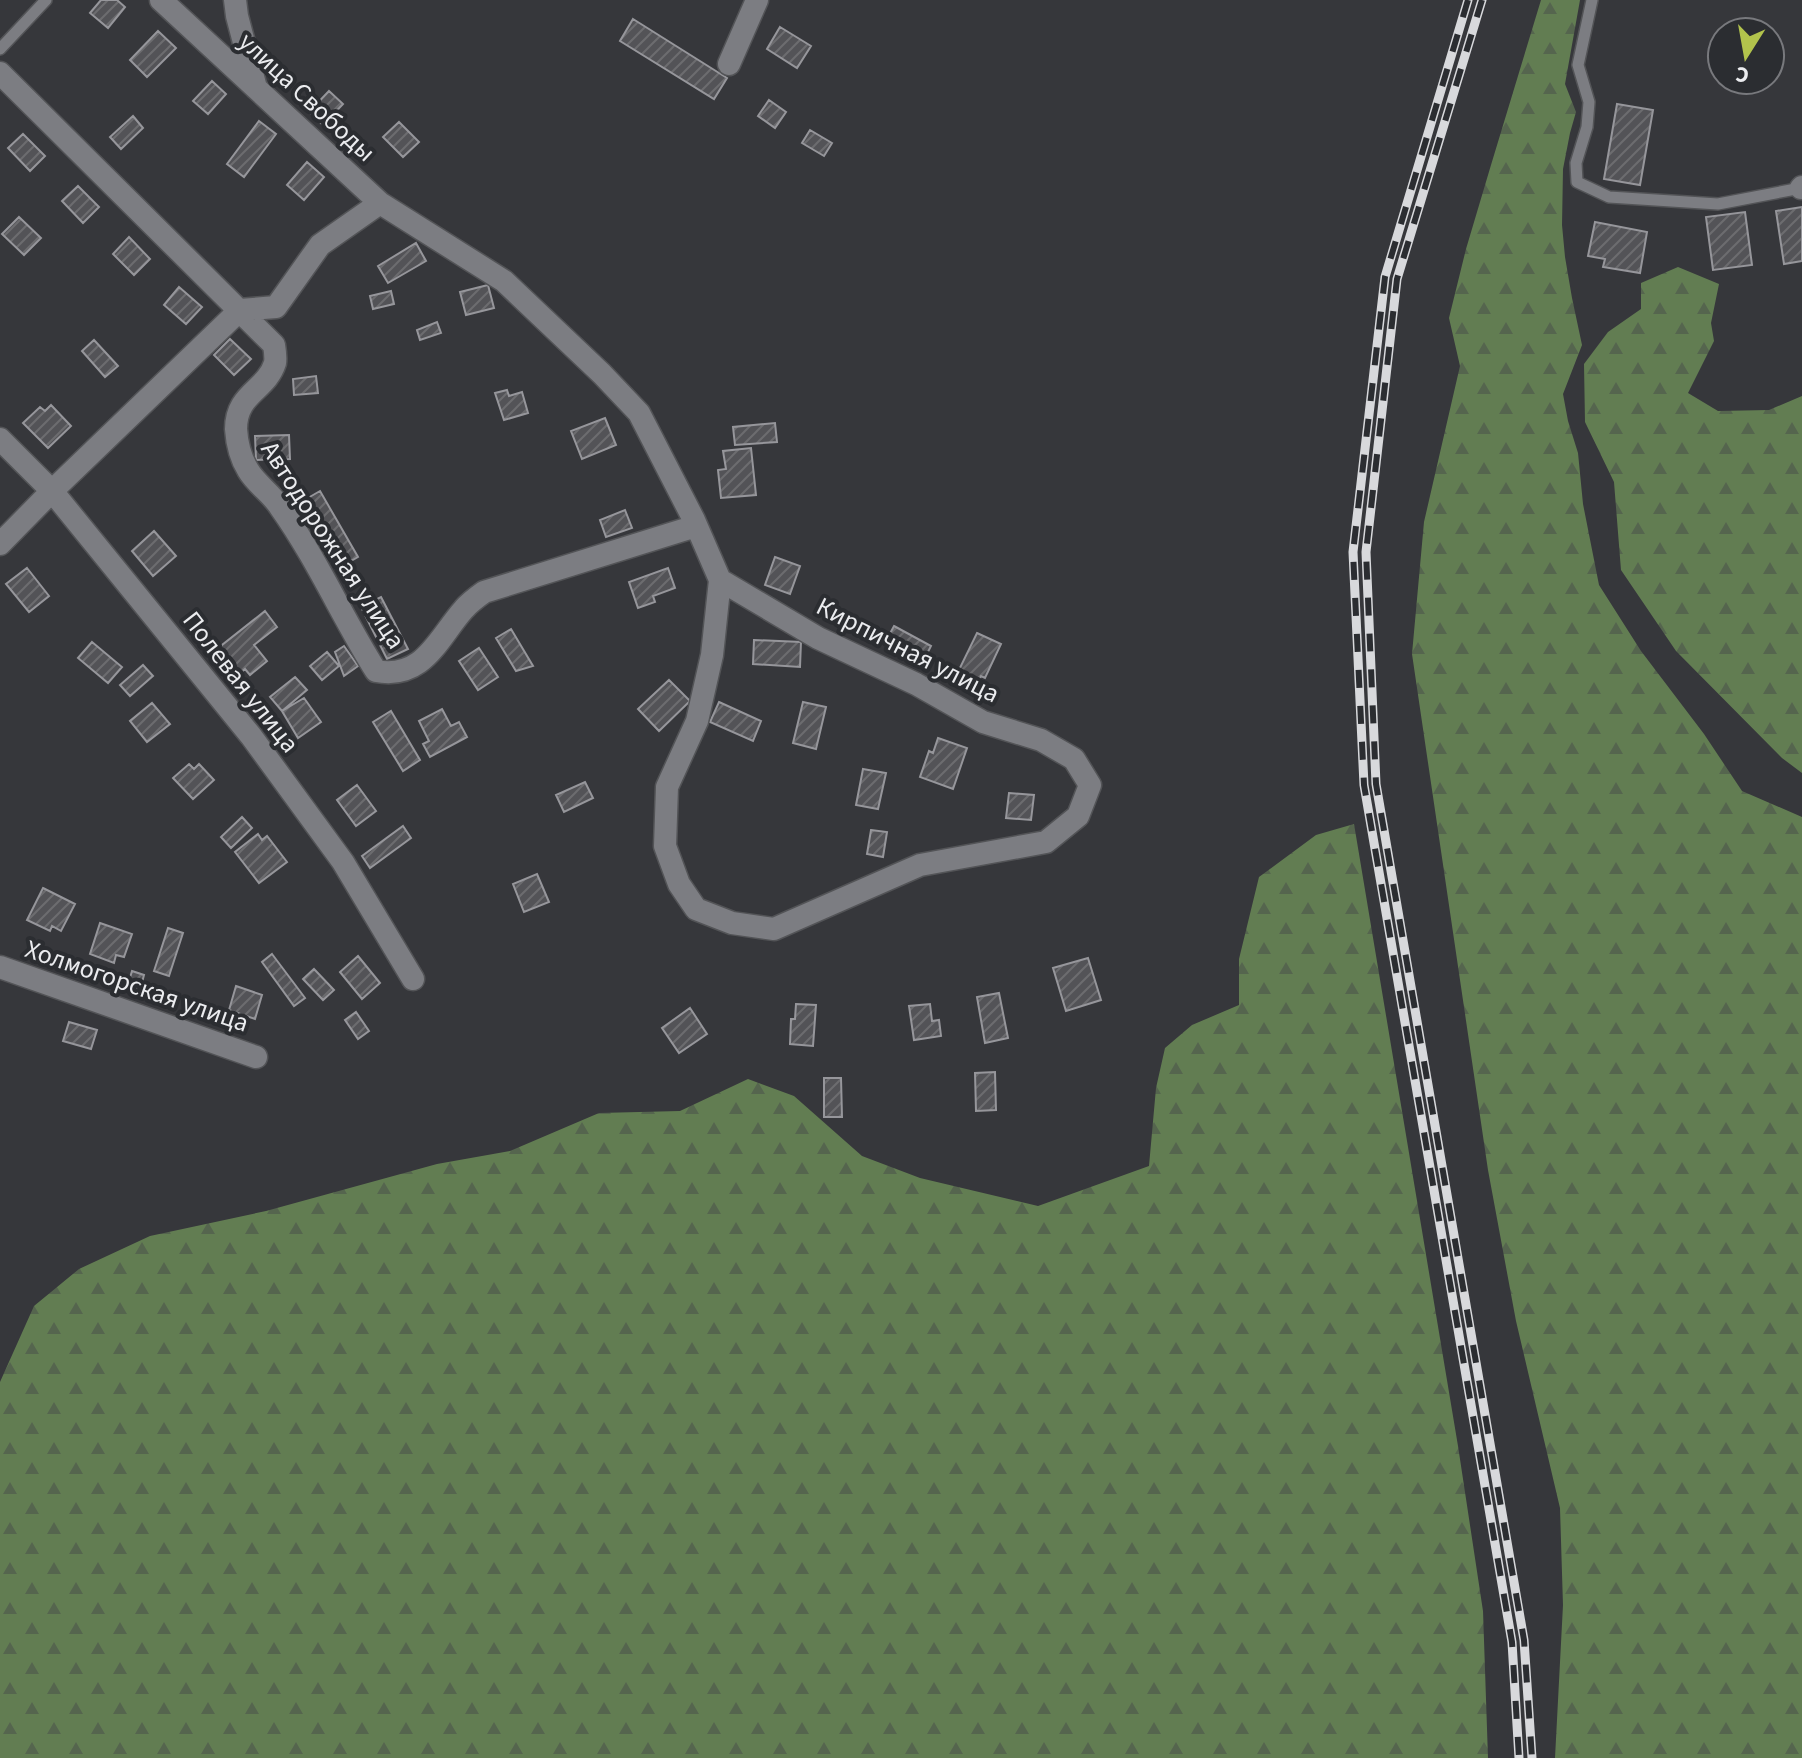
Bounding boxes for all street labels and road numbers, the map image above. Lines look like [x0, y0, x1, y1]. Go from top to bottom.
street label: улица Свободы [230, 24, 384, 170]
street label: Автодорожная улица [252, 434, 414, 656]
street label: Кирпичная улица [810, 588, 1006, 712]
street label: Полевая улица [174, 603, 308, 761]
street label: Холмогорская улица [20, 930, 254, 1042]

